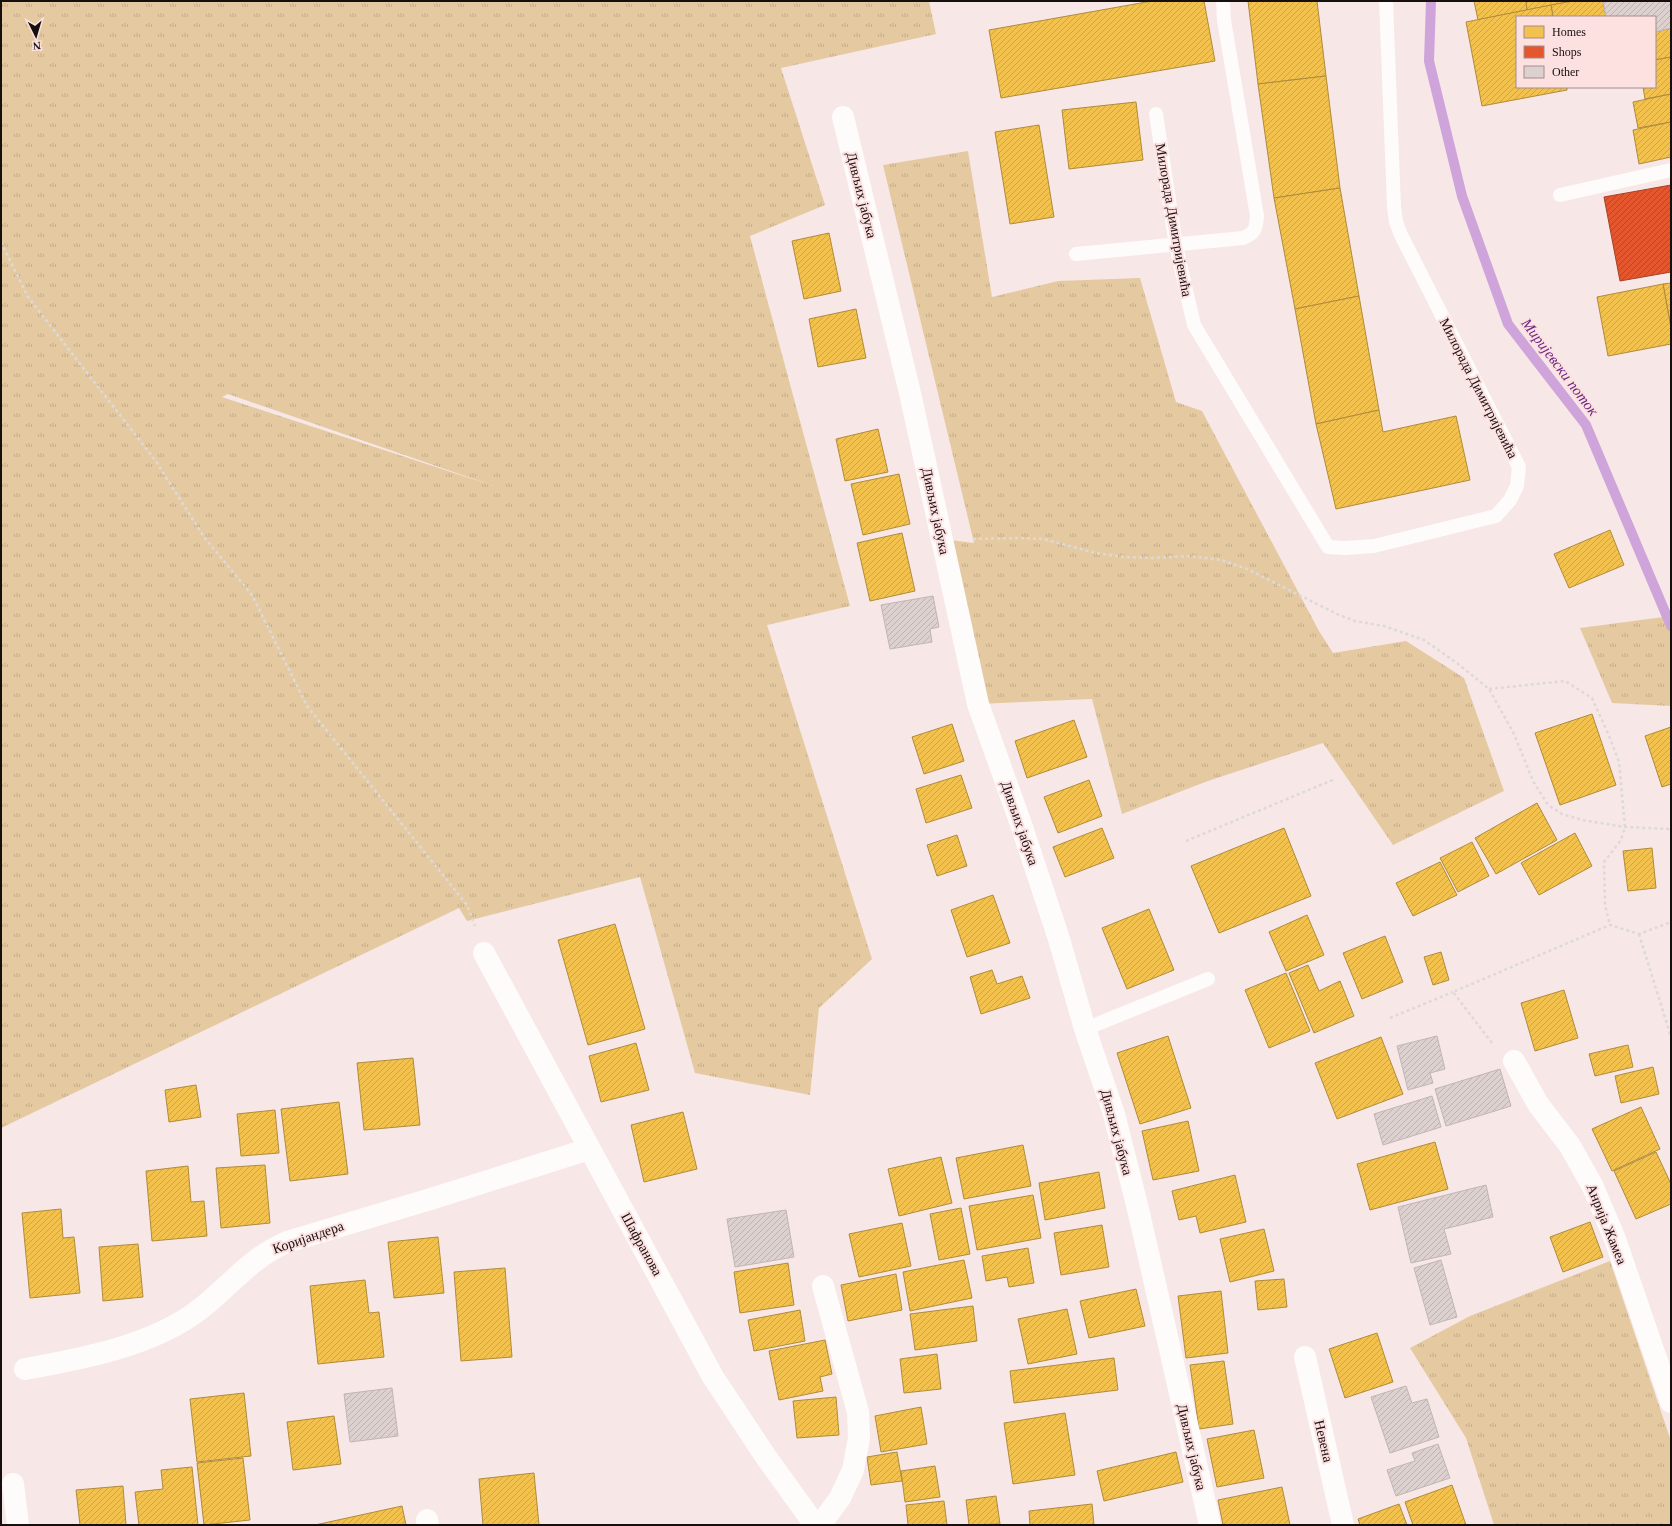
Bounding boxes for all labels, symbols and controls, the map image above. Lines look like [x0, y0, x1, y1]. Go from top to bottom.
north arrow [16, 16, 56, 56]
legend [1516, 16, 1656, 88]
text: Homes [1552, 25, 1586, 39]
text: N [32, 40, 41, 52]
text: Shops [1552, 45, 1582, 59]
text: Other [1552, 65, 1579, 79]
street label: Милорада Димитријевића [1153, 142, 1195, 299]
street label: Дивљих јабука [844, 150, 880, 241]
water label: Миријевски поток [1518, 314, 1602, 419]
street label: Милорада Димитријевића [1437, 316, 1521, 462]
street label: Дивљих јабука [919, 466, 952, 557]
street label: Дивљих јабука [998, 779, 1041, 868]
street label: Дивљих јабука [1098, 1088, 1135, 1177]
street label: Анрија Жамеа [1584, 1182, 1630, 1267]
street label: Шафранова [618, 1210, 665, 1279]
street label: Коријандера [271, 1218, 346, 1257]
street label: Дивљих јабука [1174, 1402, 1209, 1493]
street label: Невена [1311, 1419, 1336, 1464]

